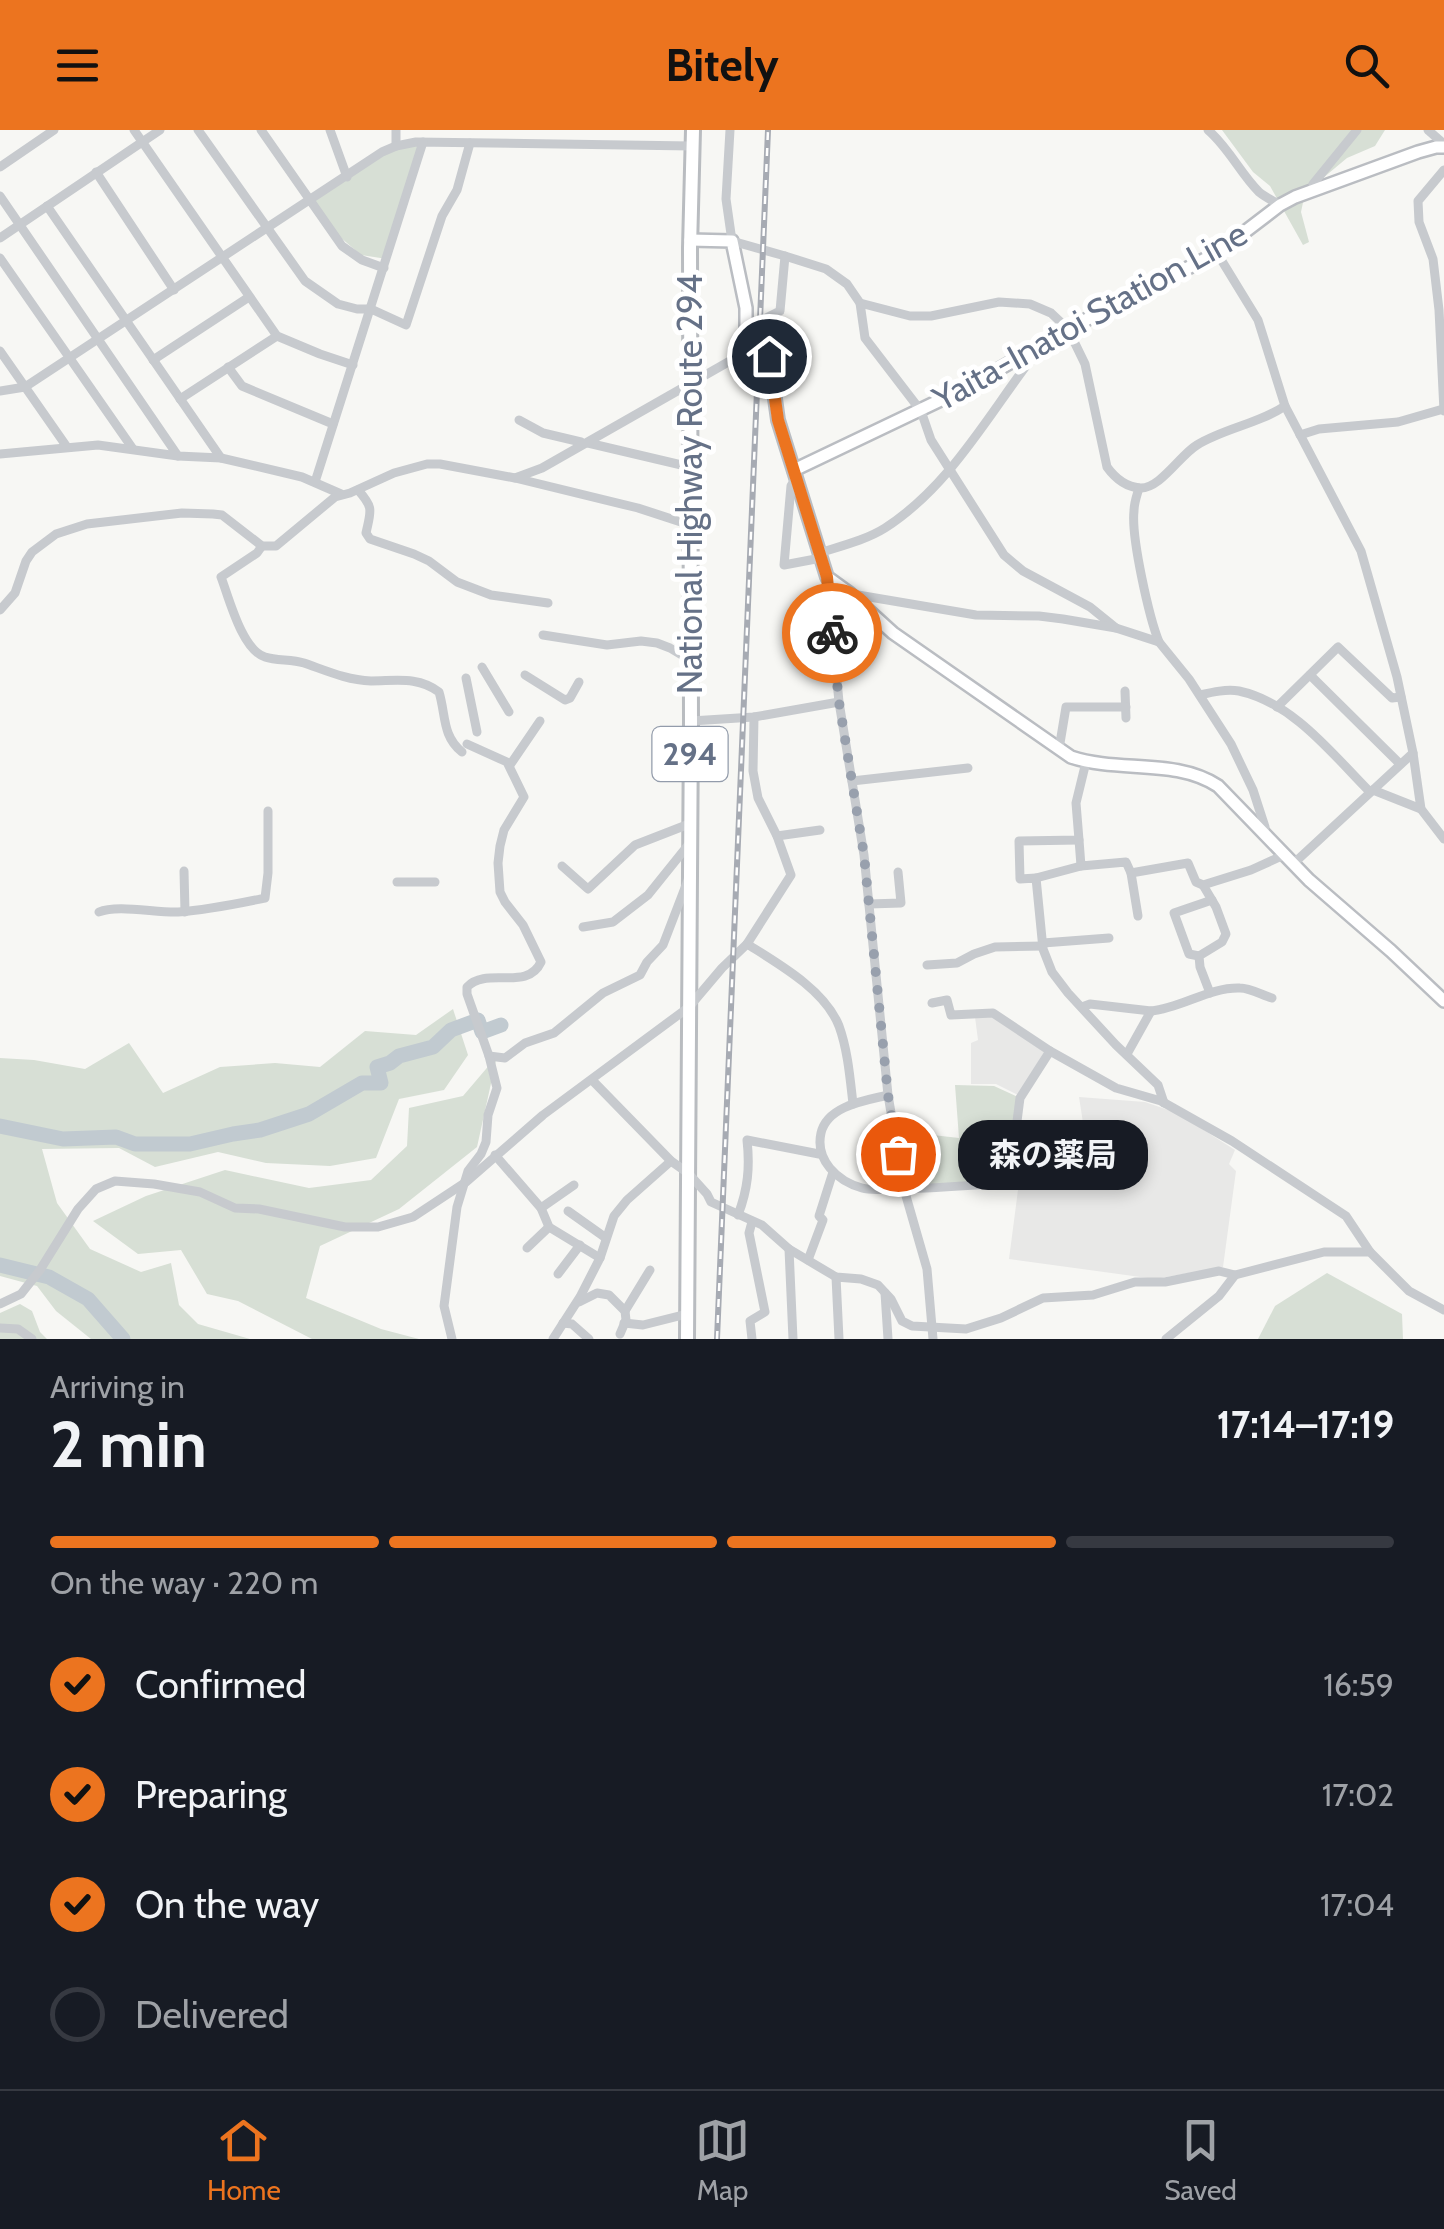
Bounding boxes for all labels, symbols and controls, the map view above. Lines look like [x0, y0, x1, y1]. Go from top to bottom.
icon: menu [50, 38, 105, 93]
text: Bitely [665, 38, 779, 92]
icon: search [1339, 38, 1394, 93]
street label: Yaita-Inatoi Station Line [924, 211, 1254, 420]
street label: National Highway Route 294 [668, 274, 711, 694]
pin [727, 314, 812, 399]
icon: home [742, 329, 797, 384]
courier [782, 583, 882, 683]
icon: bike [805, 606, 860, 661]
road number: 294 [652, 727, 728, 781]
pin [856, 1112, 941, 1197]
callout: 森の薬局 [958, 1119, 1148, 1189]
icon: bag [871, 1127, 926, 1182]
text: 森の薬局 [989, 1135, 1117, 1174]
text: Arriving in [50, 1367, 185, 1406]
text: 17:14–17:19 [1217, 1401, 1394, 1448]
text: 2 min [50, 1404, 207, 1483]
text: On the way · 220 m [50, 1563, 318, 1602]
icon: check [50, 1657, 105, 1712]
text: Confirmed [135, 1661, 306, 1708]
text: 16:59 [1323, 1665, 1394, 1704]
icon: check [50, 1767, 105, 1822]
text: Preparing [135, 1771, 287, 1818]
text: 17:02 [1322, 1775, 1394, 1814]
icon: check [50, 1877, 105, 1932]
text: On the way [135, 1881, 319, 1928]
text: 17:04 [1320, 1885, 1394, 1924]
text: Delivered [135, 1991, 289, 2038]
tab: Home [207, 2113, 281, 2207]
tab: Map [695, 2113, 750, 2207]
tab: Saved [1164, 2113, 1237, 2207]

